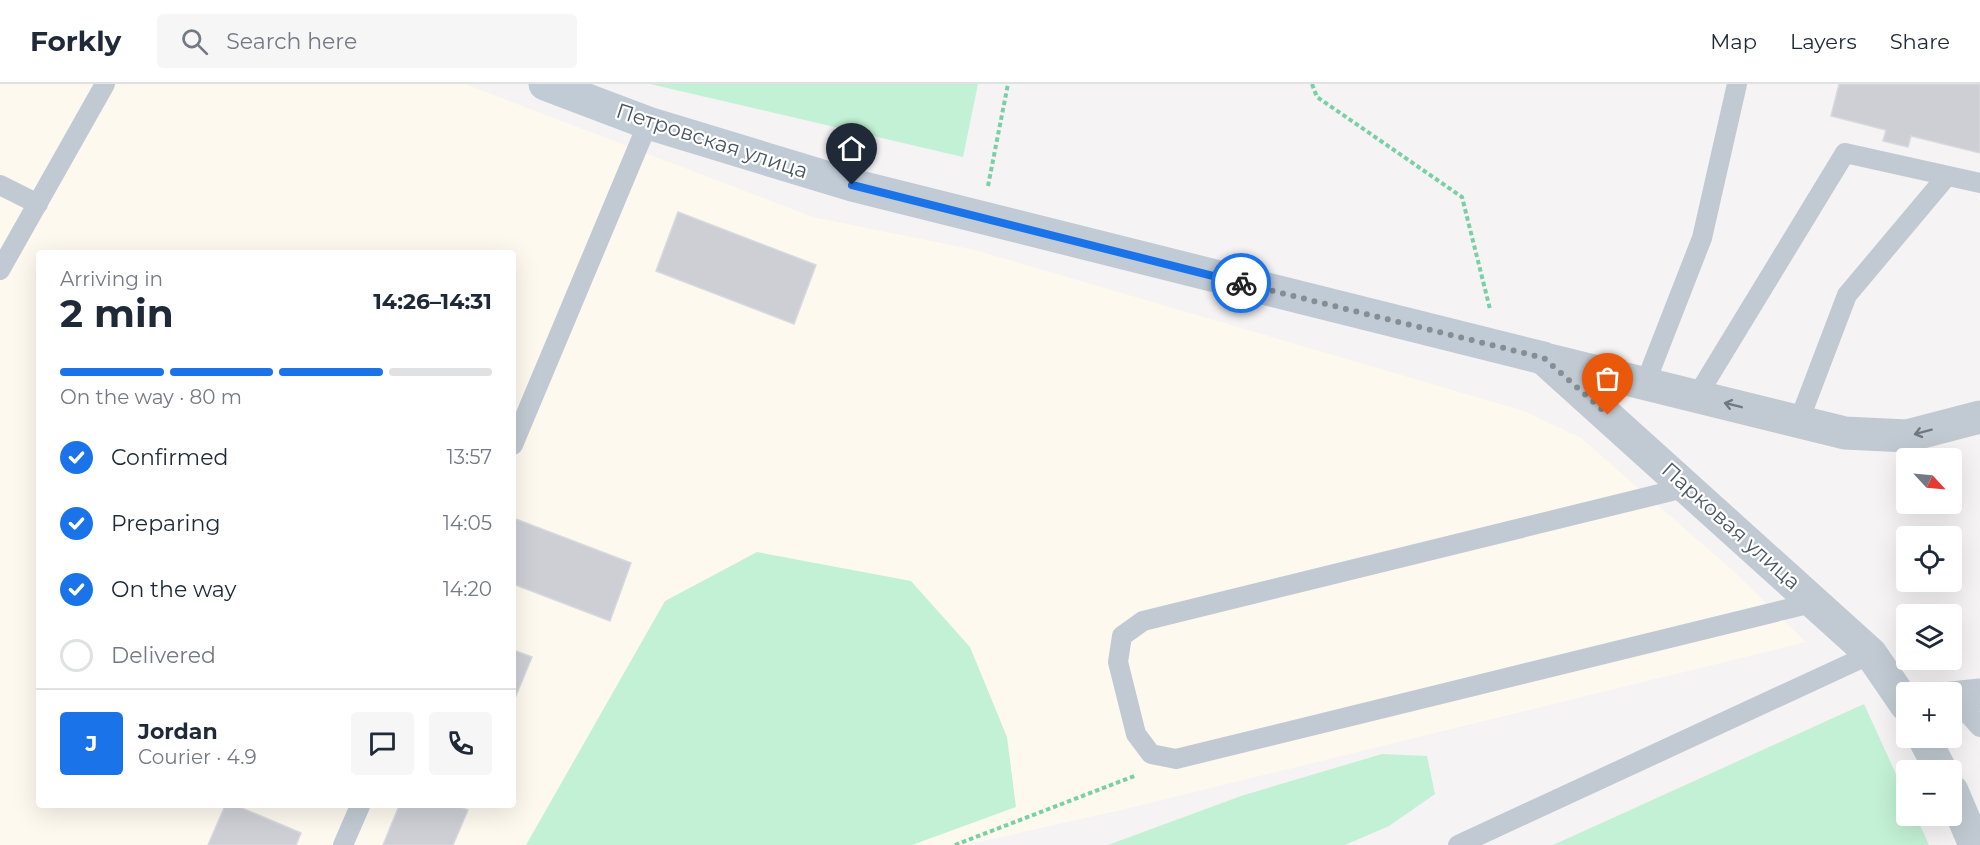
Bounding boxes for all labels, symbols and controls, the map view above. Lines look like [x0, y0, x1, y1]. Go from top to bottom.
search box [157, 14, 577, 68]
text: Forkly [30, 24, 121, 58]
icon: search [178, 25, 211, 58]
text: Search here [226, 28, 357, 55]
text: Map [1710, 29, 1757, 54]
text: Layers [1790, 29, 1857, 54]
text: Share [1890, 29, 1950, 54]
street label: Петровская улица [613, 98, 811, 183]
pin [826, 123, 877, 185]
icon: home [835, 132, 868, 165]
courier [1211, 253, 1271, 313]
text: Arriving in [60, 267, 163, 291]
icon: bike [1225, 267, 1258, 300]
text: 14:26–14:31 [373, 288, 492, 315]
text: 2 min [60, 289, 174, 337]
pin [1582, 353, 1633, 415]
icon: bag [1591, 362, 1624, 395]
text: On the way · 80 m [60, 385, 242, 409]
one-way arrow [1723, 398, 1742, 410]
one-way arrow [1914, 427, 1933, 438]
icon: check [60, 441, 93, 474]
text: Confirmed [111, 444, 228, 471]
text: 13:57 [446, 445, 492, 469]
north arrow [1896, 448, 1962, 514]
map controls [1896, 448, 1962, 826]
street label: Парковая улица [1657, 457, 1806, 594]
icon: check [60, 507, 93, 540]
text: Preparing [111, 510, 220, 537]
text: 14:05 [443, 511, 492, 535]
button: locate [1896, 526, 1962, 592]
icon: check [60, 573, 93, 606]
text: On the way [111, 576, 236, 603]
text: 14:20 [443, 577, 492, 601]
button: layers [1896, 604, 1962, 670]
text: Delivered [111, 642, 216, 669]
button: + [1896, 682, 1962, 748]
button: chat [351, 712, 414, 775]
button: phone [429, 712, 492, 775]
text: Jordan [138, 718, 218, 745]
text: J [86, 730, 97, 757]
text: Courier · 4.9 [138, 745, 257, 769]
button: − [1896, 760, 1962, 826]

